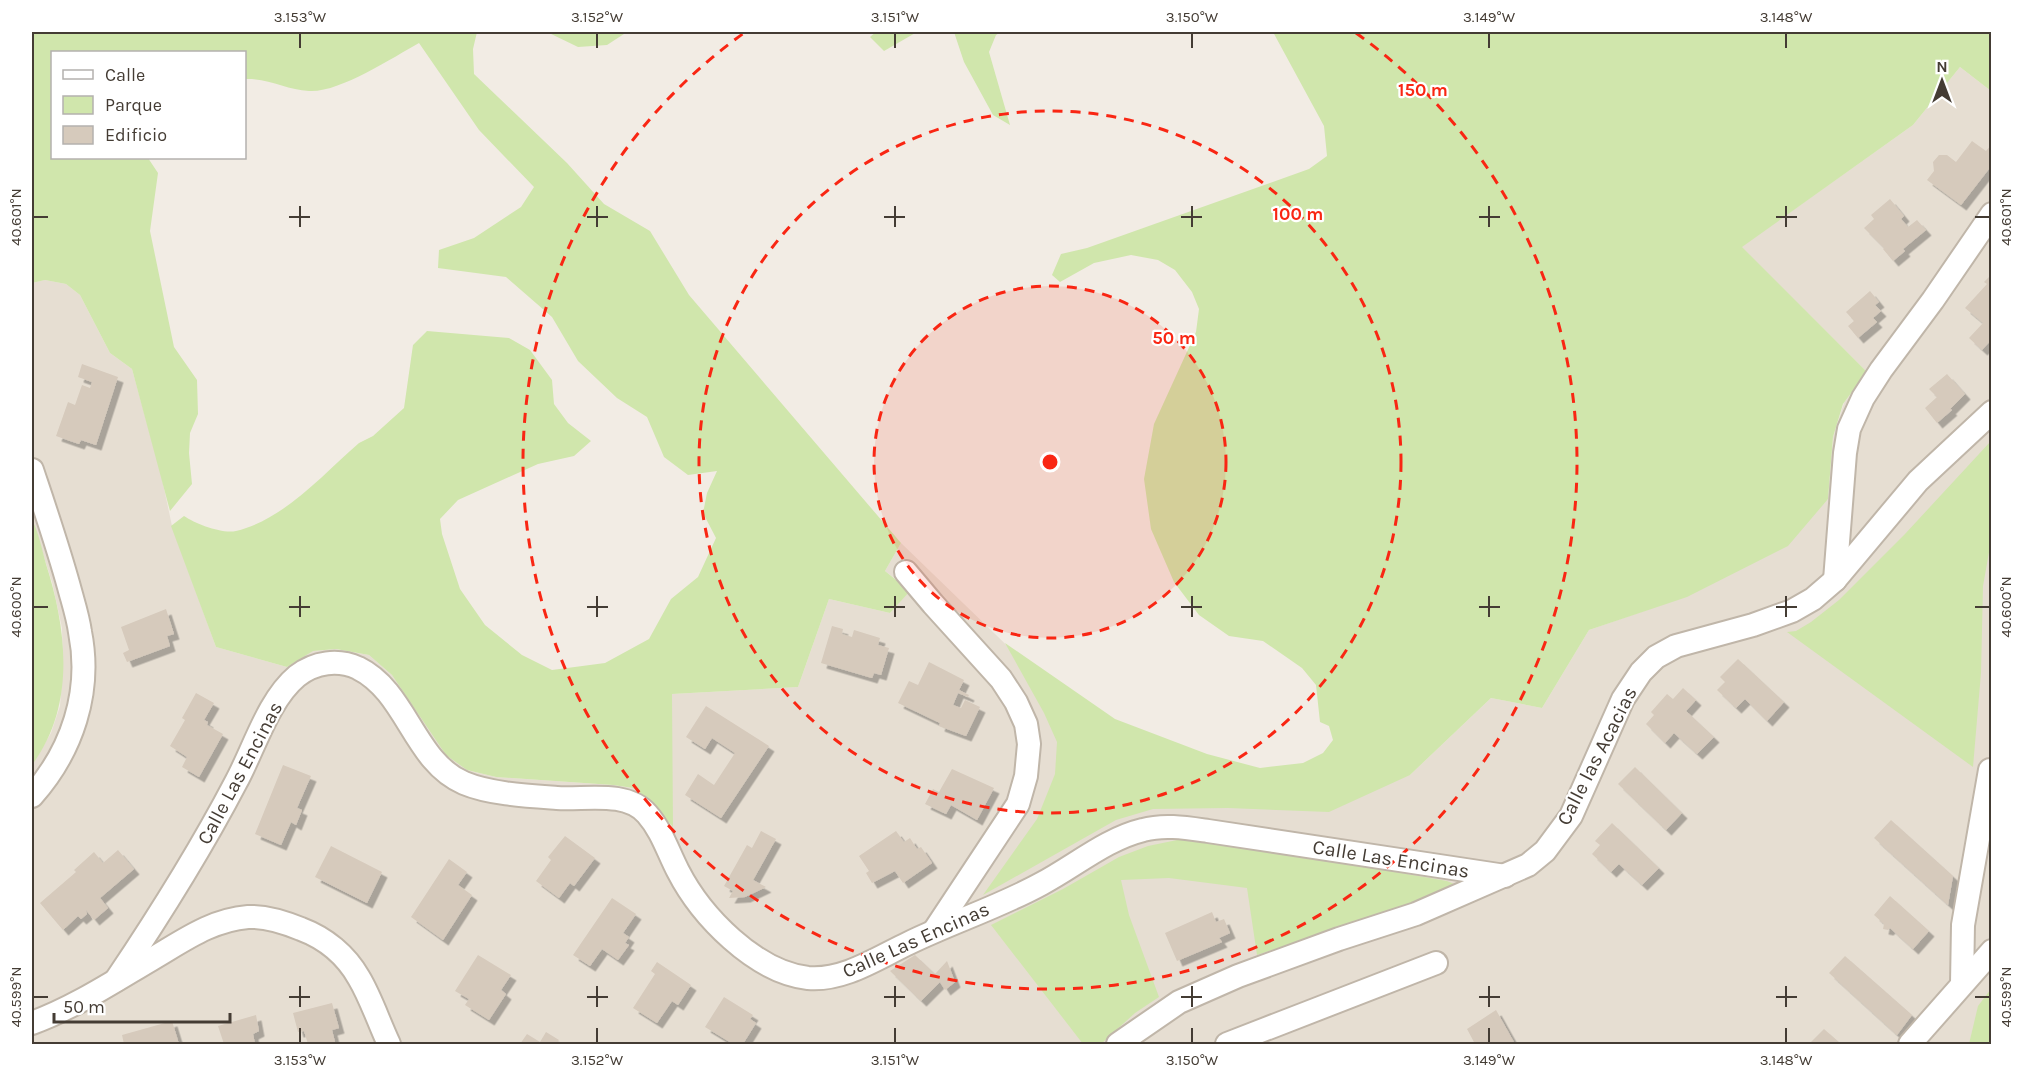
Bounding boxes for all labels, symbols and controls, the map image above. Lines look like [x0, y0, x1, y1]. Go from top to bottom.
text: 3.153°W [274, 8, 327, 26]
text: 3.152°W [571, 8, 624, 26]
text: 3.151°W [871, 8, 920, 26]
text: 3.150°W [1166, 8, 1219, 26]
text: 3.149°W [1463, 8, 1516, 26]
text: 3.148°W [1760, 8, 1813, 26]
legend [51, 51, 246, 159]
north arrow [1912, 51, 1972, 111]
text: N [1936, 57, 1948, 76]
text: Calle [105, 64, 145, 86]
text: 150 m [1398, 79, 1448, 101]
text: Parque [105, 94, 162, 116]
text: Edificio [105, 124, 167, 146]
text: 40.601°N [7, 188, 25, 246]
text: 40.601°N [1997, 188, 2015, 246]
text: 100 m [1273, 203, 1323, 225]
text: 50 m [1152, 327, 1196, 349]
centre of rings [1040, 452, 1060, 472]
text: 40.600°N [7, 576, 25, 638]
text: 40.600°N [1997, 576, 2015, 638]
street label: Calle las Acacias [1552, 683, 1642, 829]
street label: Calle Las Encinas [193, 698, 287, 848]
street label: Calle Las Encinas [1311, 835, 1471, 883]
street label: Calle Las Encinas [839, 897, 993, 983]
text: 40.599°N [7, 966, 25, 1028]
text: 40.599°N [1997, 966, 2015, 1028]
scale bar [54, 986, 230, 1024]
text: 50 m [63, 996, 105, 1018]
text: 3.153°W [274, 1051, 327, 1069]
text: 3.152°W [571, 1051, 624, 1069]
text: 3.151°W [871, 1051, 920, 1069]
text: 3.150°W [1166, 1051, 1219, 1069]
text: 3.149°W [1463, 1051, 1516, 1069]
text: 3.148°W [1760, 1051, 1813, 1069]

